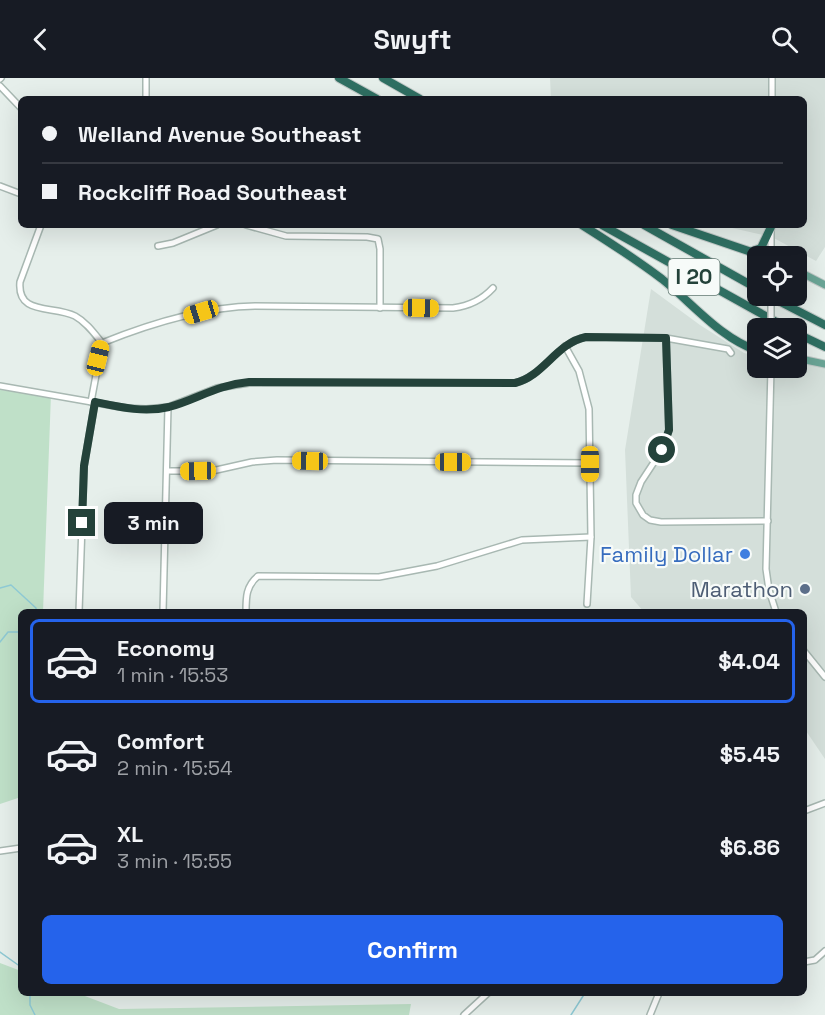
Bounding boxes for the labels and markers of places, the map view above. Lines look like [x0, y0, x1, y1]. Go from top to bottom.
place label: Family Dollar [600, 540, 733, 568]
marker: Family Dollar [738, 547, 752, 561]
place label: Marathon [691, 575, 793, 603]
marker: Marathon [798, 582, 812, 596]

